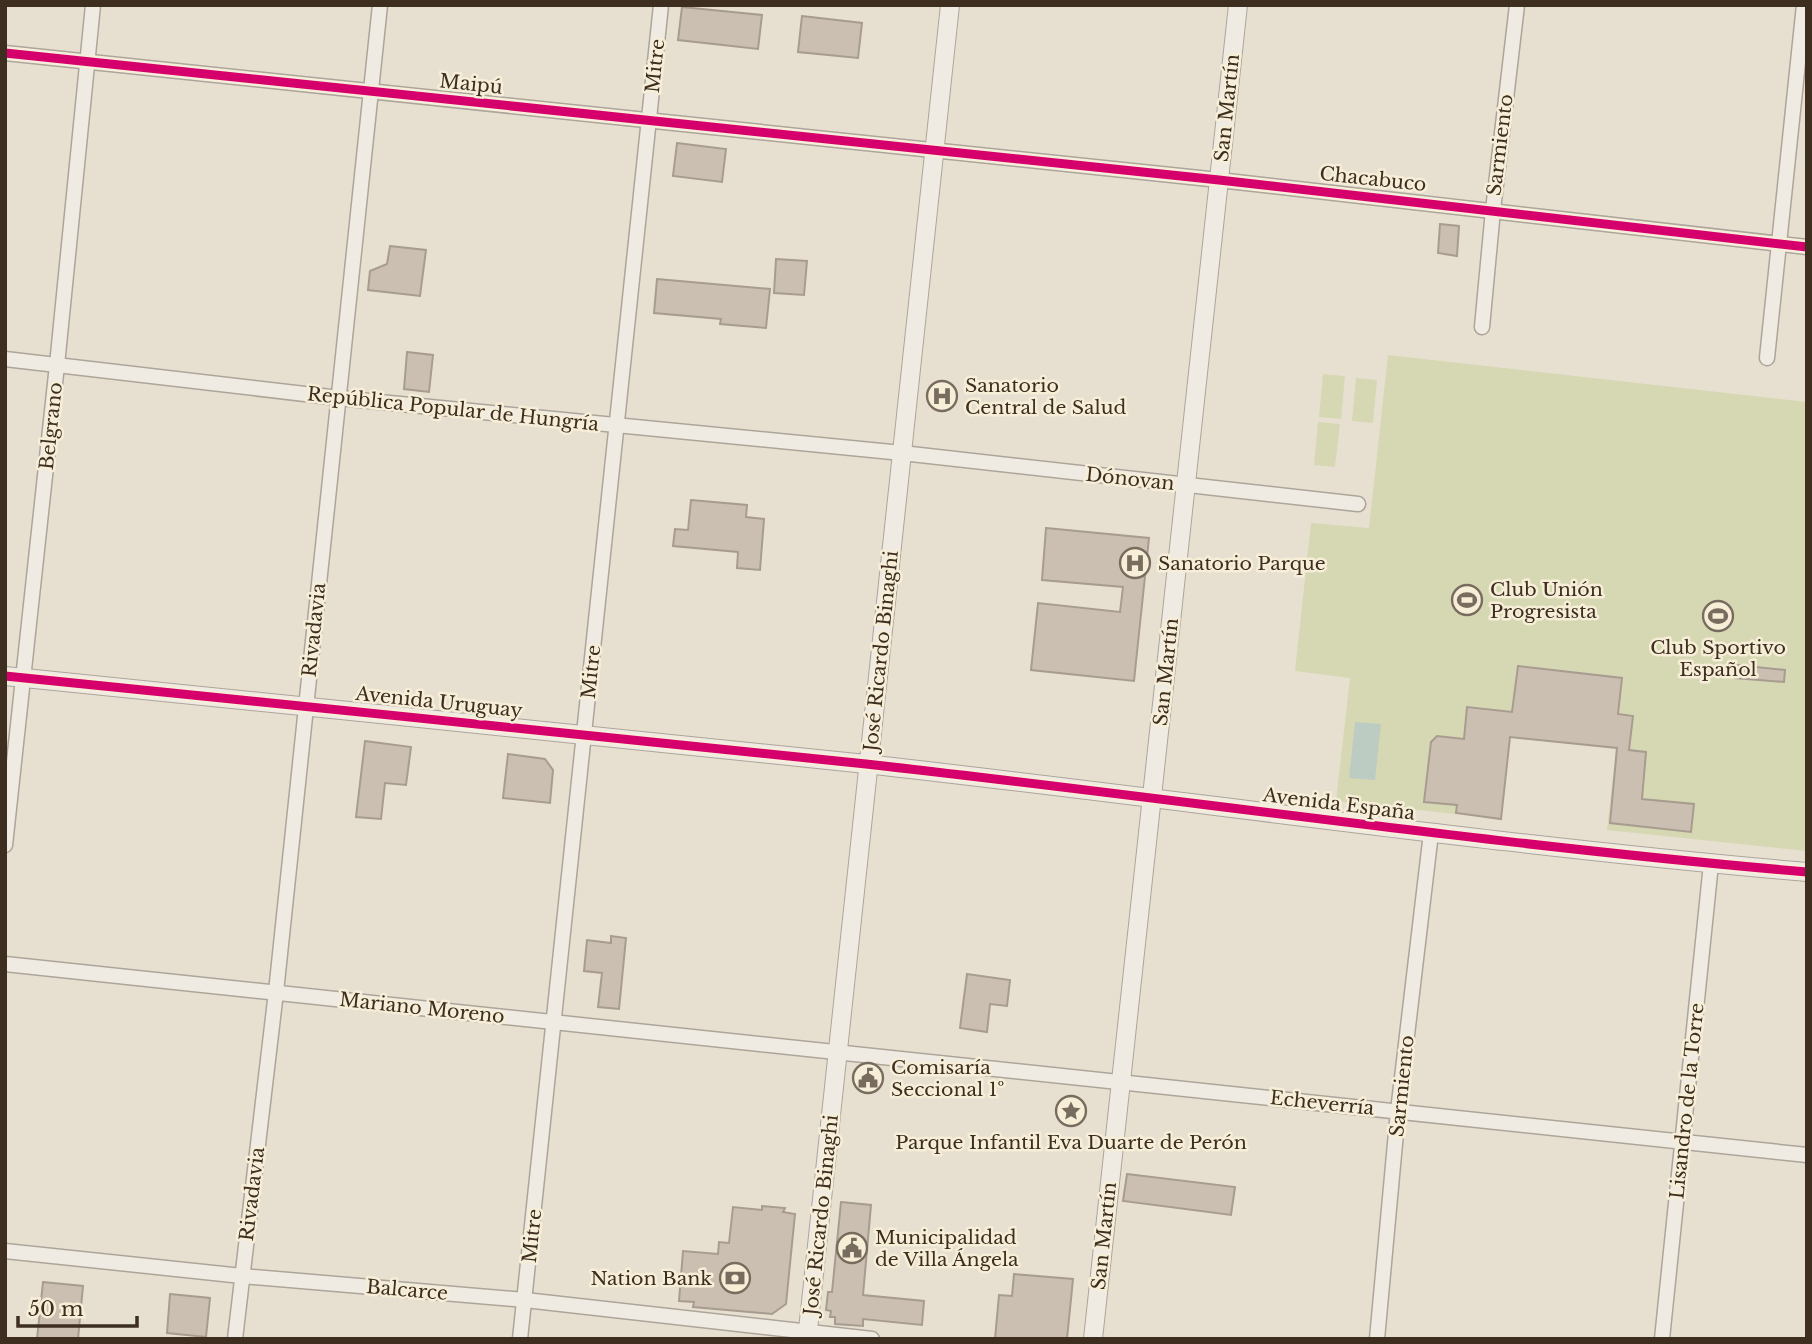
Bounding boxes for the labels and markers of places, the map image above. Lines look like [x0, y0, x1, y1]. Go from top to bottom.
place label: Sanatorio Central de Salud [965, 374, 1126, 419]
hospital icon: Sanatorio Central de Salud [925, 379, 959, 413]
hospital icon: Sanatorio Parque [1118, 546, 1152, 580]
place label: Sanatorio Parque [1158, 552, 1326, 575]
place label: Club Unión Progresista [1490, 578, 1603, 623]
sports icon: Club Unión Progresista [1450, 583, 1484, 617]
sports icon: Club Sportivo Español [1701, 599, 1735, 633]
place label: Club Sportivo Español [1650, 636, 1786, 681]
place label: Comisaría Seccional 1º [891, 1056, 1004, 1101]
public building icon: Comisaría Seccional 1º [851, 1061, 885, 1095]
place icon: Parque Infantil Eva Duarte de Perón [1054, 1094, 1088, 1128]
place label: Parque Infantil Eva Duarte de Perón [895, 1131, 1247, 1154]
place label: Municipalidad de Villa Ángela [875, 1226, 1019, 1271]
public building icon: Municipalidad de Villa Ángela [835, 1231, 869, 1265]
bank icon: Nation Bank [718, 1261, 752, 1295]
place label: Nation Bank [591, 1267, 712, 1290]

